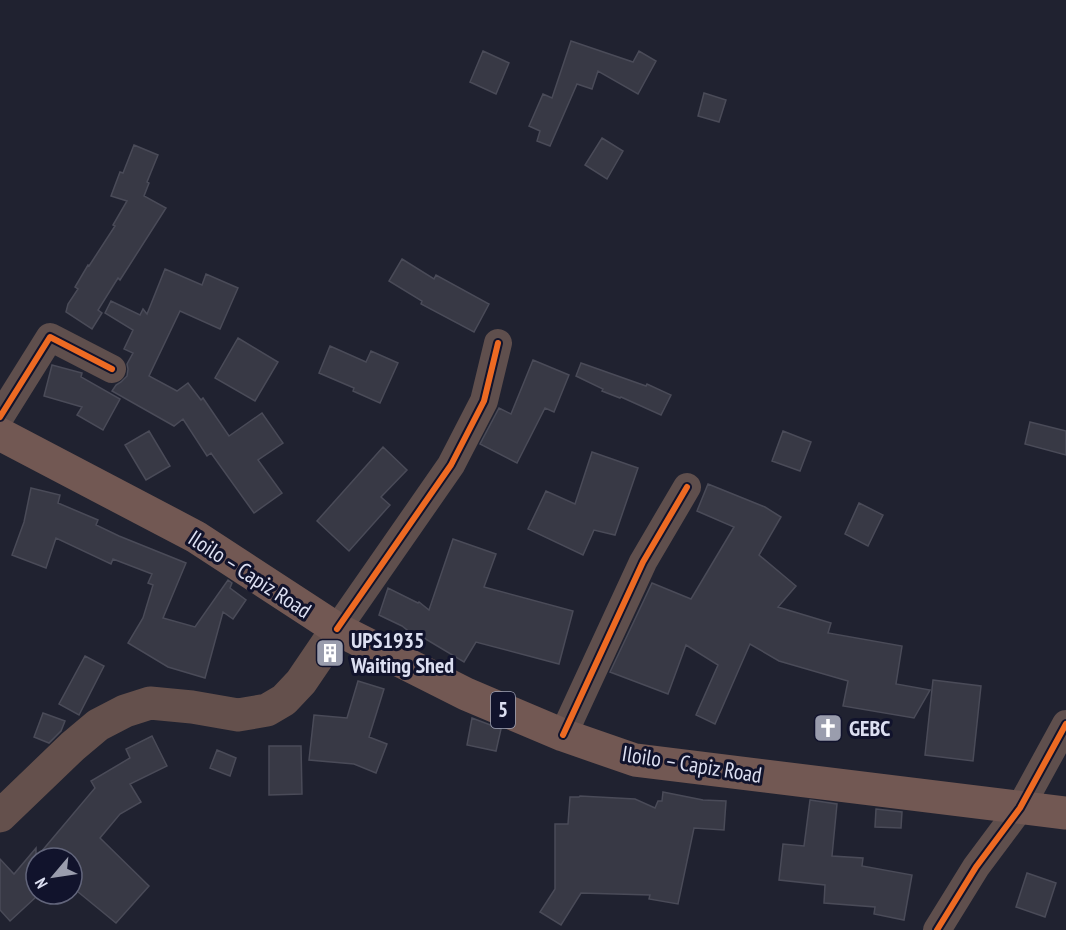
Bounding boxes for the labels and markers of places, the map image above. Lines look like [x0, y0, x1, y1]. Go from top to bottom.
place label: UPS1935 Waiting Shed [350, 626, 454, 679]
building icon: UPS1935 Waiting Shed [314, 637, 346, 669]
church icon: GEBC [812, 712, 844, 744]
place label: GEBC [849, 714, 890, 742]

